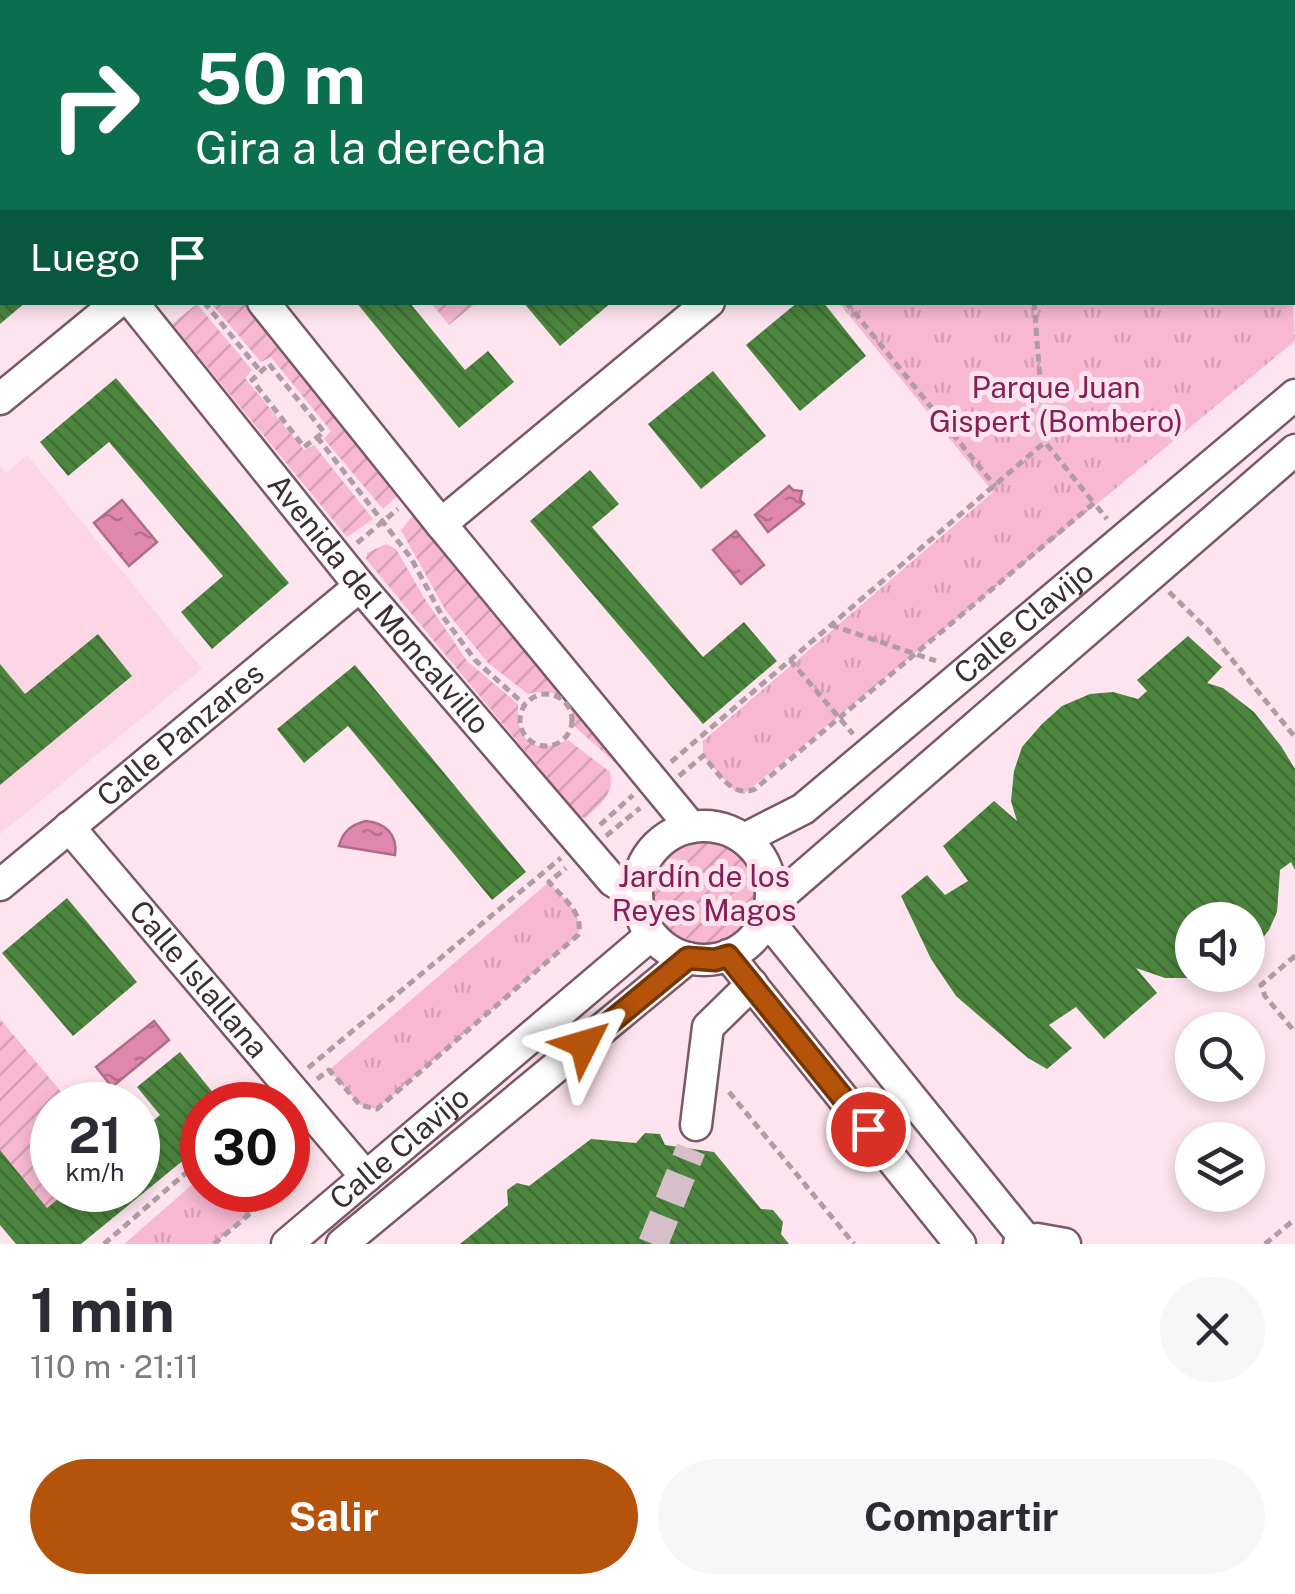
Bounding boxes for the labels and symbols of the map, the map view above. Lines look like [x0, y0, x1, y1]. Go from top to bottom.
park label: Parque Juan Gispert (Bombero) [929, 369, 1183, 439]
street label: Avenida del Moncalvillo [260, 467, 498, 741]
street label: Calle Clavijo [946, 553, 1100, 691]
street label: Calle Panzares [90, 655, 271, 814]
park label: Jardín de los Reyes Magos [612, 858, 796, 928]
street label: Calle Islallana [122, 893, 276, 1065]
position arrow [532, 992, 636, 1096]
street label: Calle Clavijo [322, 1078, 476, 1217]
speed limit sign: 30 [180, 1082, 310, 1212]
pin [826, 1087, 911, 1172]

